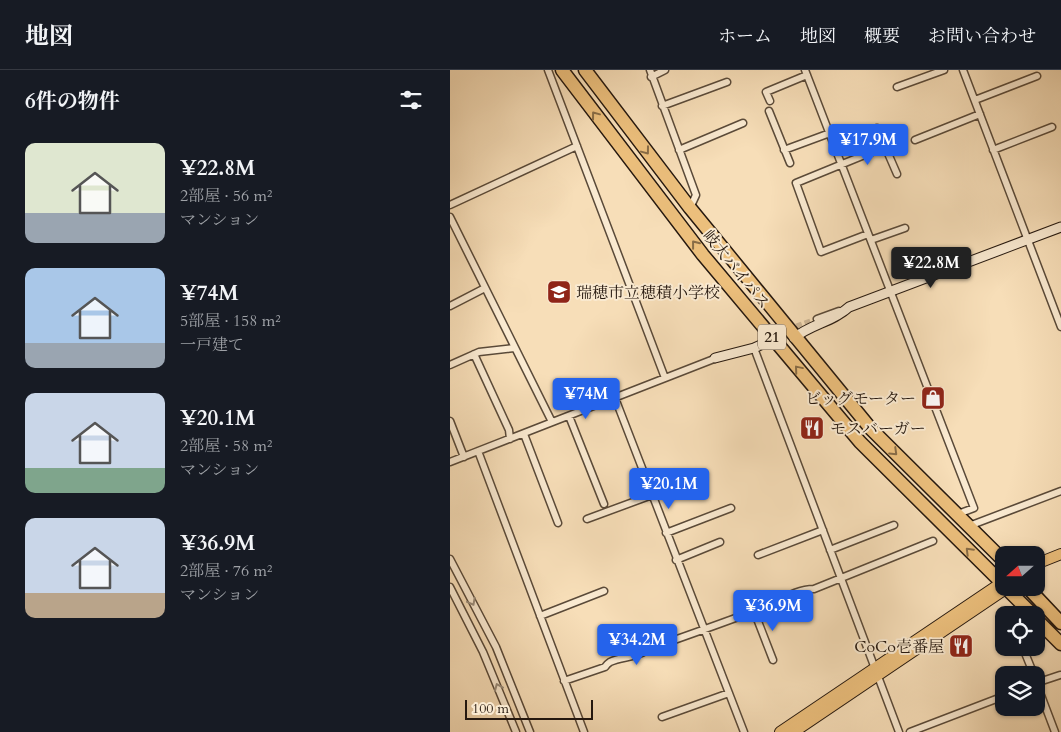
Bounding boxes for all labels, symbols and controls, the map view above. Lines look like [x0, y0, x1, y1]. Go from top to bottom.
text: 地図 [25, 20, 73, 53]
text: ホーム [718, 24, 772, 49]
text: 地図 [800, 24, 836, 49]
text: 概要 [864, 24, 900, 49]
text: お問い合わせ [928, 24, 1036, 49]
icon: filters [397, 86, 425, 114]
text: 6件の物件 [25, 87, 120, 116]
one-way arrow [592, 111, 601, 121]
pin: ¥17.9M [827, 124, 909, 166]
text: ¥17.9M [839, 129, 897, 151]
one-way arrow [641, 145, 649, 154]
text: ¥22.8M [180, 154, 256, 183]
icon: home [65, 163, 125, 223]
text: 2部屋 · 56 m² [180, 185, 272, 207]
text: マンション [180, 209, 259, 231]
street label: 岐大バイパス [698, 226, 775, 314]
one-way arrow [692, 241, 700, 250]
pin: ¥22.8M [890, 246, 972, 289]
text: ¥22.8M [902, 252, 960, 274]
text: ¥74M [180, 279, 239, 308]
school or university icon: 瑞穂市立穂積小学校 [546, 279, 572, 305]
place label: 瑞穂市立穂積小学校 [576, 282, 720, 304]
icon: home [65, 288, 125, 348]
text: 5部屋 · 158 m² [180, 310, 281, 332]
road number: 21 [758, 324, 786, 350]
text: 一戸建て [180, 334, 244, 356]
one-way arrow [795, 365, 804, 374]
pin: ¥74M [556, 378, 616, 420]
text: ¥74M [564, 383, 608, 405]
shop icon: ビッグモーター [920, 385, 946, 411]
place label: ビッグモーター [805, 388, 916, 410]
text: ¥20.1M [180, 404, 256, 433]
icon: home [65, 413, 125, 473]
restaurant icon: モスバーガー [799, 415, 825, 441]
place label: モスバーガー [830, 418, 926, 440]
text: 2部屋 · 58 m² [180, 435, 272, 457]
one-way arrow [888, 446, 897, 455]
text: マンション [180, 459, 259, 481]
pin: ¥20.1M [628, 468, 710, 510]
text: ¥20.1M [640, 473, 698, 495]
text: ¥36.9M [180, 529, 256, 558]
icon: home [65, 538, 125, 598]
north arrow [995, 546, 1045, 596]
map controls [995, 546, 1045, 716]
one-way arrow [966, 548, 975, 557]
text: 2部屋 · 76 m² [180, 560, 272, 582]
text: マンション [180, 584, 259, 606]
pin: ¥36.9M [732, 590, 814, 632]
text: ¥36.9M [744, 595, 802, 617]
one-way arrow [466, 597, 476, 606]
button: locate [995, 606, 1045, 656]
pin: ¥34.2M [596, 624, 678, 666]
text: ¥34.2M [608, 629, 666, 651]
restaurant icon: CoCo壱番屋 [948, 633, 974, 659]
place label: CoCo壱番屋 [854, 636, 944, 658]
button: layers [995, 666, 1045, 716]
one-way arrow [493, 683, 504, 692]
scale bar [465, 697, 592, 720]
text: 100 m [472, 699, 509, 718]

